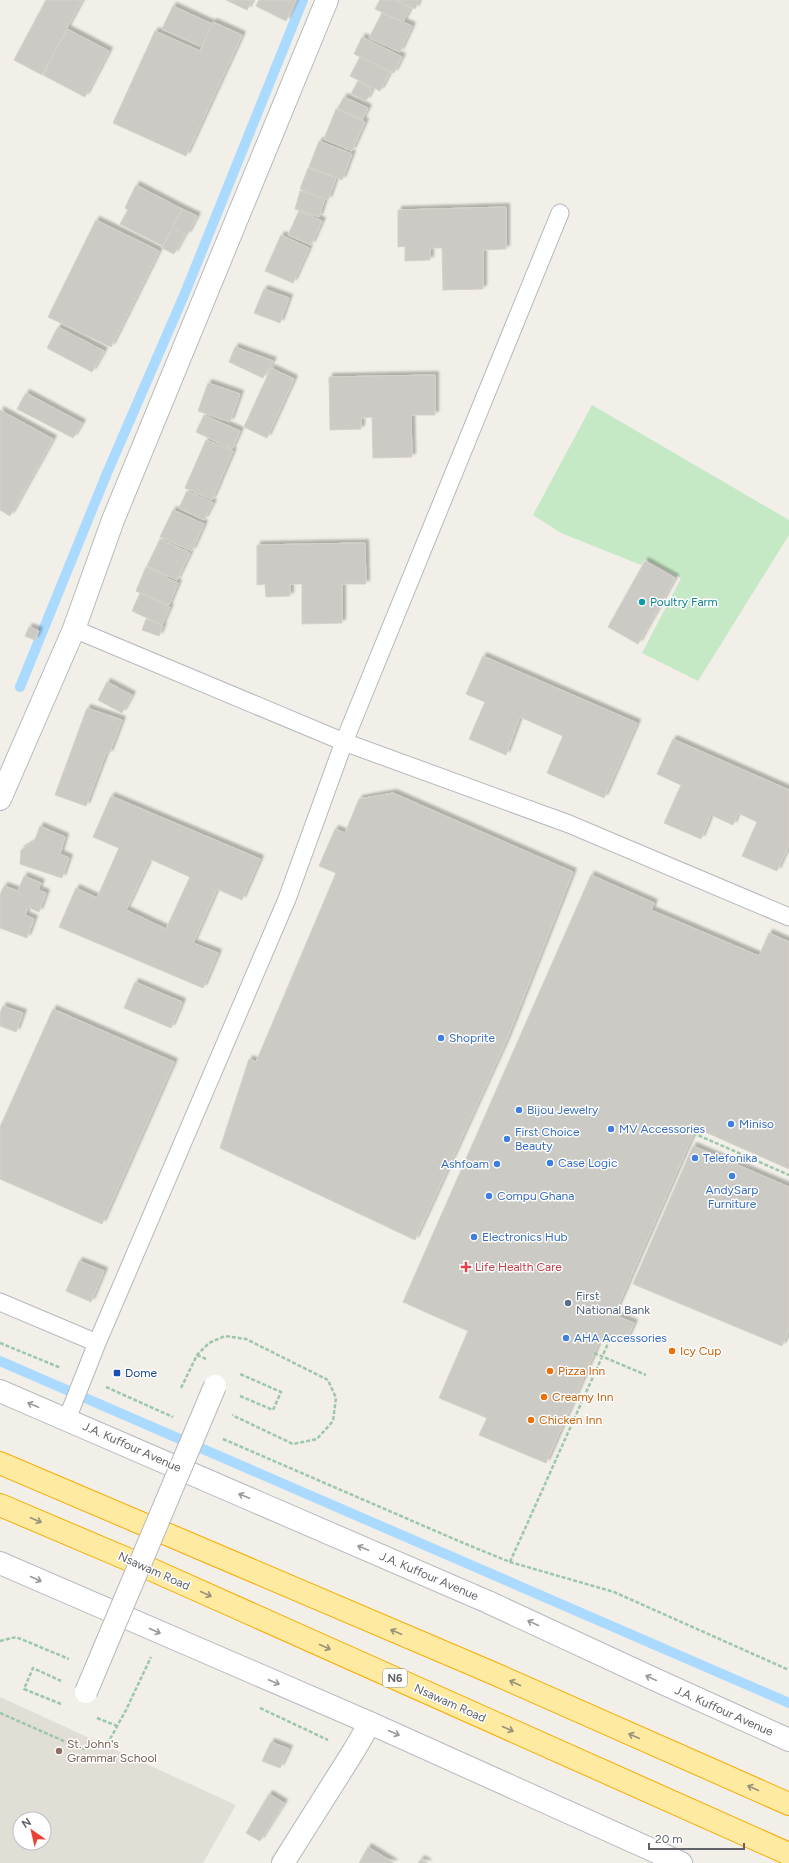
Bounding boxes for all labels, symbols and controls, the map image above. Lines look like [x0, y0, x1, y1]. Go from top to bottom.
place label: Poultry Farm [650, 595, 718, 609]
marker: Poultry Farm [637, 597, 647, 607]
place label: Shoprite [449, 1031, 495, 1045]
marker: Shoprite [436, 1033, 446, 1043]
place label: Bijou Jewelry [527, 1103, 599, 1117]
marker: Bijou Jewelry [514, 1105, 524, 1115]
place label: Miniso [739, 1117, 774, 1131]
marker: Miniso [726, 1119, 736, 1129]
place label: MV Accessories [619, 1122, 706, 1136]
marker: MV Accessories [606, 1124, 616, 1134]
place label: First Choice Beauty [515, 1125, 580, 1153]
marker: First Choice Beauty [502, 1134, 512, 1144]
place label: Telefonika [703, 1151, 757, 1165]
marker: Telefonika [690, 1153, 700, 1163]
place label: Case Logic [558, 1156, 618, 1170]
place label: Ashfoam [441, 1157, 489, 1171]
marker: Case Logic [545, 1158, 555, 1168]
marker: Ashfoam [492, 1159, 502, 1169]
marker: AndySarp Furniture [727, 1171, 737, 1181]
place label: AndySarp Furniture [706, 1183, 758, 1211]
place label: Compu Ghana [497, 1189, 574, 1203]
marker: Compu Ghana [484, 1191, 494, 1201]
place label: Electronics Hub [482, 1230, 568, 1244]
marker: Electronics Hub [469, 1232, 479, 1242]
place label: Life Health Care [475, 1260, 562, 1274]
marker: Life Health Care [460, 1261, 472, 1273]
place label: First National Bank [576, 1289, 650, 1317]
marker: First National Bank [563, 1298, 573, 1308]
place label: AHA Accessories [574, 1331, 667, 1345]
marker: AHA Accessories [561, 1333, 571, 1343]
place label: Icy Cup [680, 1344, 721, 1358]
marker: Icy Cup [667, 1346, 677, 1356]
place label: Pizza Inn [558, 1364, 606, 1378]
place label: Dome [125, 1366, 157, 1380]
marker: Pizza Inn [545, 1366, 555, 1376]
marker: Dome [112, 1368, 122, 1378]
place label: Creamy Inn [552, 1390, 614, 1404]
marker: Creamy Inn [539, 1392, 549, 1402]
one-way arrow [28, 1401, 40, 1408]
place label: Chicken Inn [539, 1413, 602, 1427]
marker: Chicken Inn [526, 1415, 536, 1425]
street label: J.A. Kuffour Avenue [81, 1419, 184, 1475]
one-way arrow [238, 1492, 250, 1499]
one-way arrow [29, 1517, 41, 1524]
one-way arrow [358, 1544, 370, 1551]
street label: Nsawam Road [116, 1549, 192, 1593]
street label: J.A. Kuffour Avenue [377, 1549, 481, 1603]
one-way arrow [29, 1576, 41, 1583]
one-way arrow [200, 1591, 212, 1598]
one-way arrow [528, 1619, 540, 1626]
one-way arrow [149, 1628, 161, 1635]
one-way arrow [390, 1628, 402, 1635]
one-way arrow [319, 1644, 331, 1651]
road number: N6 [383, 1669, 407, 1687]
one-way arrow [645, 1674, 657, 1681]
one-way arrow [268, 1679, 280, 1686]
one-way arrow [510, 1679, 522, 1686]
street label: Nsawam Road [412, 1681, 488, 1725]
street label: J.A. Kuffour Avenue [673, 1683, 776, 1739]
one-way arrow [501, 1726, 513, 1733]
one-way arrow [387, 1730, 399, 1738]
one-way arrow [629, 1731, 641, 1739]
place label: St. John's Grammar School [67, 1737, 157, 1765]
marker: St. John's Grammar School [54, 1746, 64, 1756]
one-way arrow [748, 1784, 760, 1791]
north arrow [12, 1811, 52, 1851]
text: N [20, 1815, 34, 1831]
scale bar [649, 1825, 744, 1851]
text: 20 m [655, 1832, 683, 1846]

